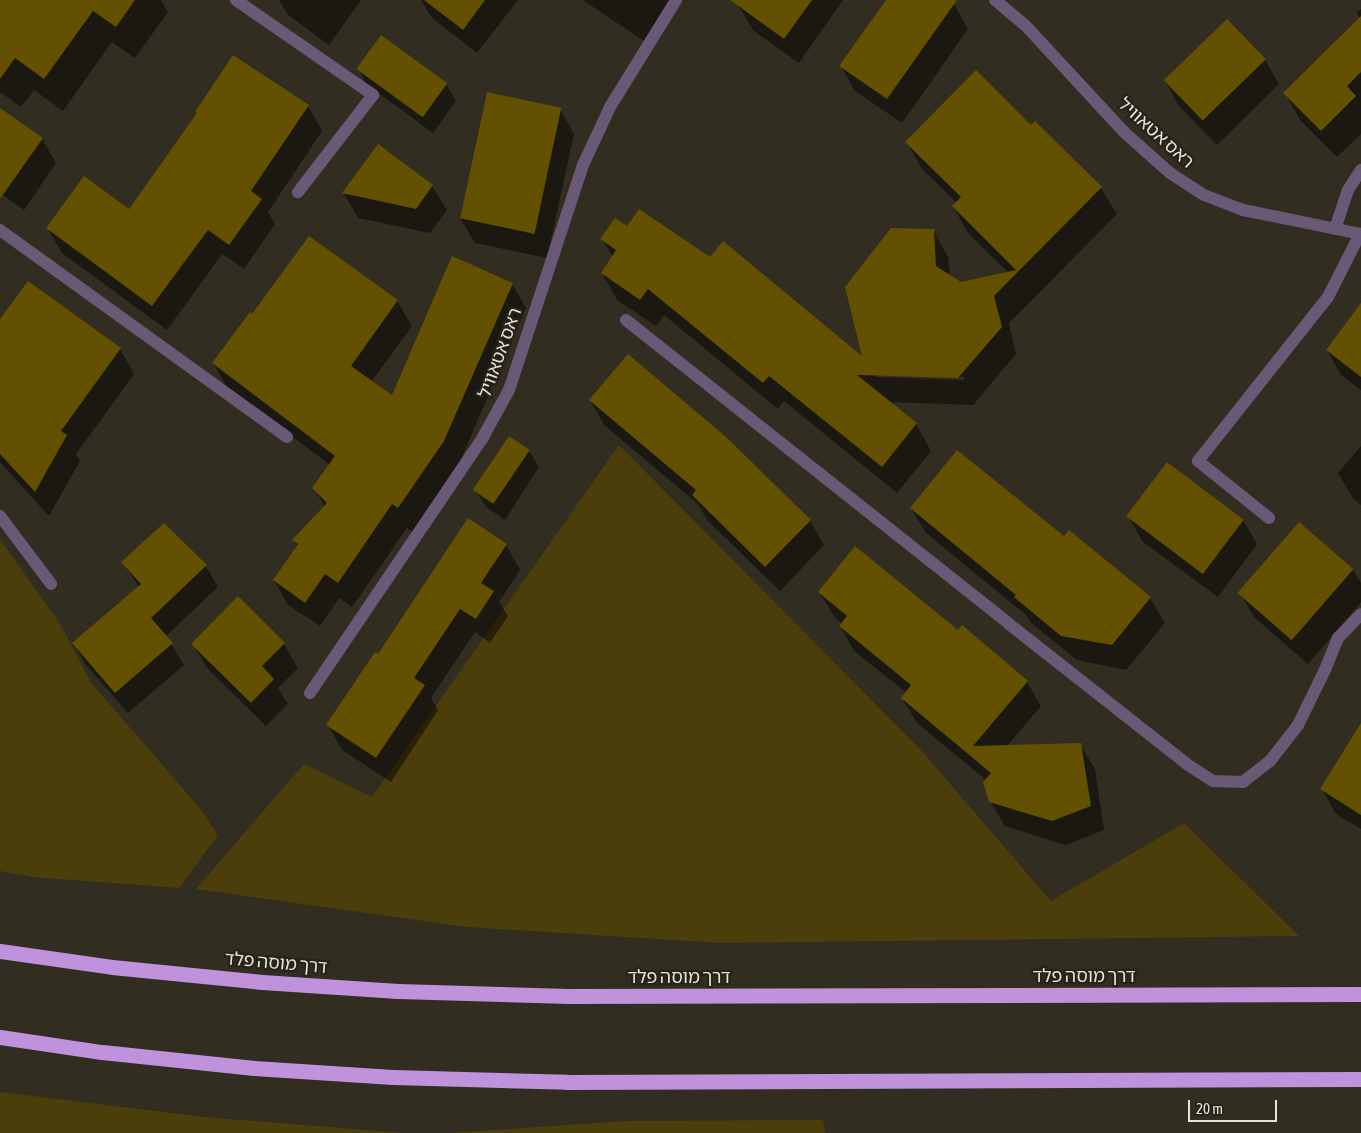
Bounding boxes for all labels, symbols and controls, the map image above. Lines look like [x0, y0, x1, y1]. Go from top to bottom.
street label: ראס אטאוויל [1114, 93, 1198, 173]
street label: ראס אטאוויל [474, 305, 526, 401]
street label: דרך מוסה פלד [224, 948, 328, 978]
street label: דרך מוסה פלד [1033, 965, 1135, 987]
street label: דרך מוסה פלד [628, 966, 730, 988]
scale bar [1191, 1090, 1280, 1122]
text: 20 m [1196, 1100, 1223, 1117]

